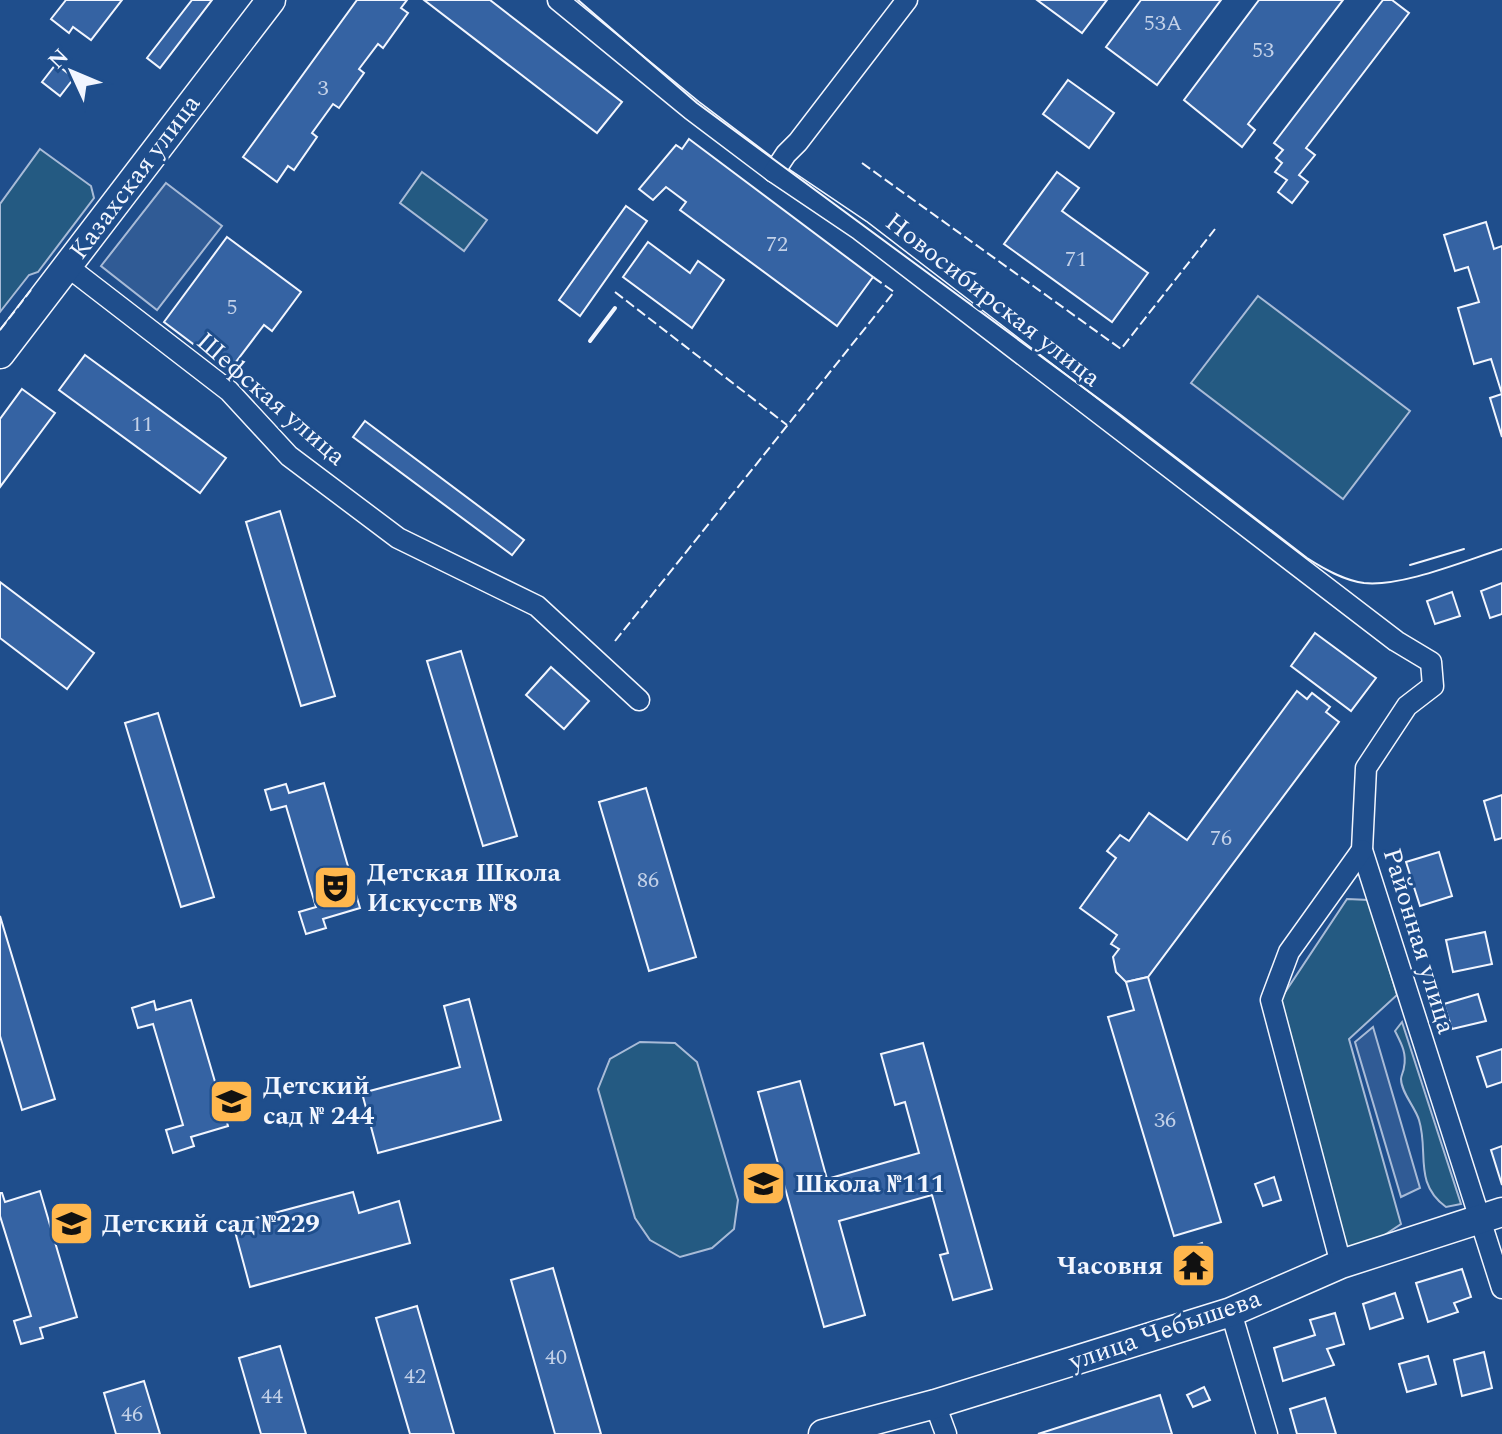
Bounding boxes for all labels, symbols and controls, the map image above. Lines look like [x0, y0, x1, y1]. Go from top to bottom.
house number: 53А [1144, 7, 1182, 40]
north arrow [32, 32, 112, 112]
house number: 53 [1252, 34, 1274, 67]
text: N [41, 41, 77, 77]
house number: 3 [317, 72, 329, 105]
street label: Казахская улица [59, 86, 211, 268]
street label: Новосибирская улица [876, 203, 1110, 397]
house number: 72 [766, 228, 788, 261]
house number: 71 [1065, 243, 1087, 276]
house number: 5 [226, 291, 238, 324]
street label: Шефская улица [187, 322, 355, 476]
house number: 11 [131, 408, 153, 441]
house number: 76 [1210, 822, 1232, 855]
street label: Районная улица [1372, 843, 1466, 1039]
place label: Детская Школа Искусств №8 [367, 853, 562, 923]
theatre icon: Детская Школа Искусств №8 [312, 864, 360, 912]
house number: 86 [637, 864, 659, 897]
place label: Детский сад № 244 [263, 1066, 375, 1136]
school or university icon: Детский сад № 244 [208, 1077, 256, 1125]
house number: 36 [1154, 1104, 1176, 1137]
school or university icon: Школа №111 [740, 1160, 788, 1208]
place label: Школа №111 [795, 1164, 945, 1204]
school or university icon: Детский сад №229 [47, 1200, 95, 1248]
place label: Детский сад №229 [102, 1204, 320, 1244]
temple icon: Часовня [1170, 1242, 1218, 1290]
place label: Часовня [1057, 1246, 1163, 1286]
street label: улица Чебышева [1062, 1278, 1267, 1382]
house number: 40 [545, 1341, 567, 1374]
house number: 42 [404, 1360, 426, 1393]
house number: 44 [261, 1380, 283, 1413]
house number: 46 [121, 1398, 143, 1431]

